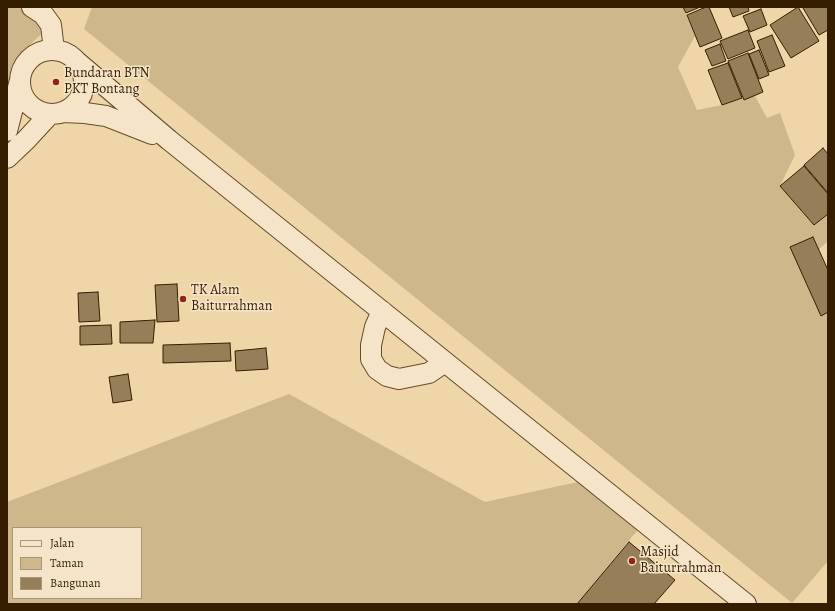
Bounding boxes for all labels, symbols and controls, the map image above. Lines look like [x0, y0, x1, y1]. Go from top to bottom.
place label: Bundaran BTN PKT Bontang [64, 66, 150, 98]
marker: Bundaran BTN PKT Bontang [51, 77, 61, 87]
place label: TK Alam Baiturrahman [191, 283, 272, 316]
marker: TK Alam Baiturrahman [178, 294, 188, 304]
legend [12, 527, 142, 599]
text: Jalan [50, 535, 74, 551]
place label: Masjid Baiturrahman [640, 545, 721, 578]
text: Taman [50, 555, 84, 571]
marker: Masjid Baiturrahman [627, 556, 637, 566]
text: Bangunan [50, 575, 101, 591]

